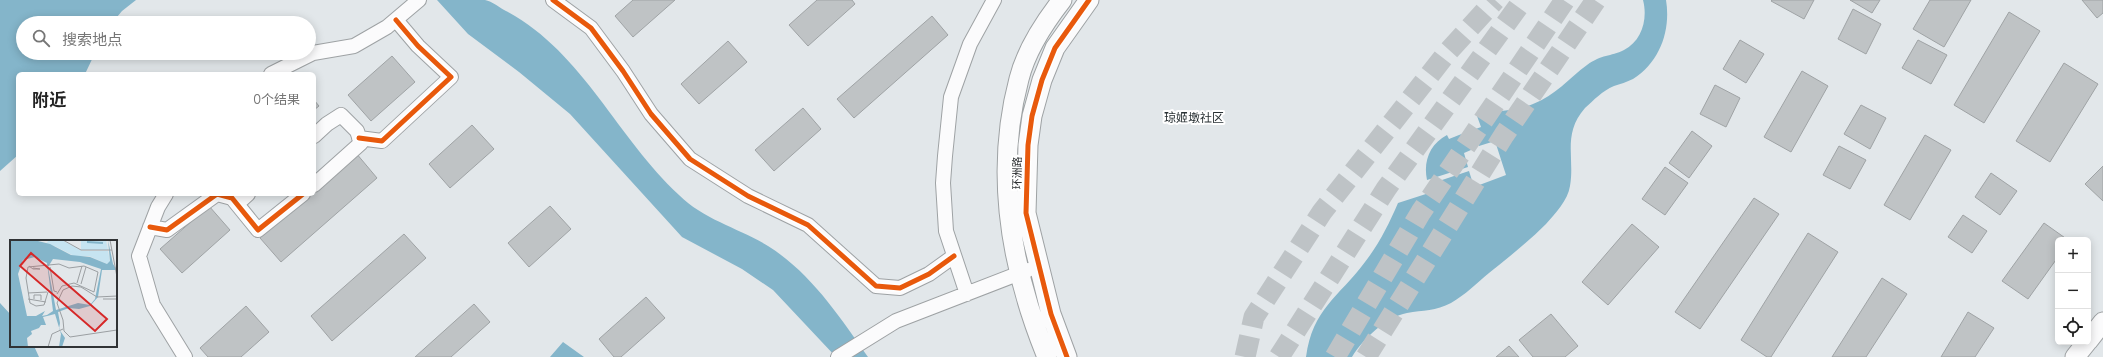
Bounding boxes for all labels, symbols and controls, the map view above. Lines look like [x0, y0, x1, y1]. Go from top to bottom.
search box [16, 16, 316, 60]
icon: search [30, 27, 52, 49]
text: 搜索地点 [62, 30, 122, 49]
text: 附近 [32, 89, 66, 110]
text: 0个结果 [253, 91, 300, 107]
district label: 琼姬墩社区 [1164, 110, 1224, 125]
street label: 环洲路 [1010, 156, 1024, 190]
map controls [2055, 237, 2091, 345]
button: + [2055, 237, 2091, 273]
inset map [10, 240, 117, 347]
button: − [2055, 273, 2091, 309]
button: locate [2055, 309, 2091, 345]

